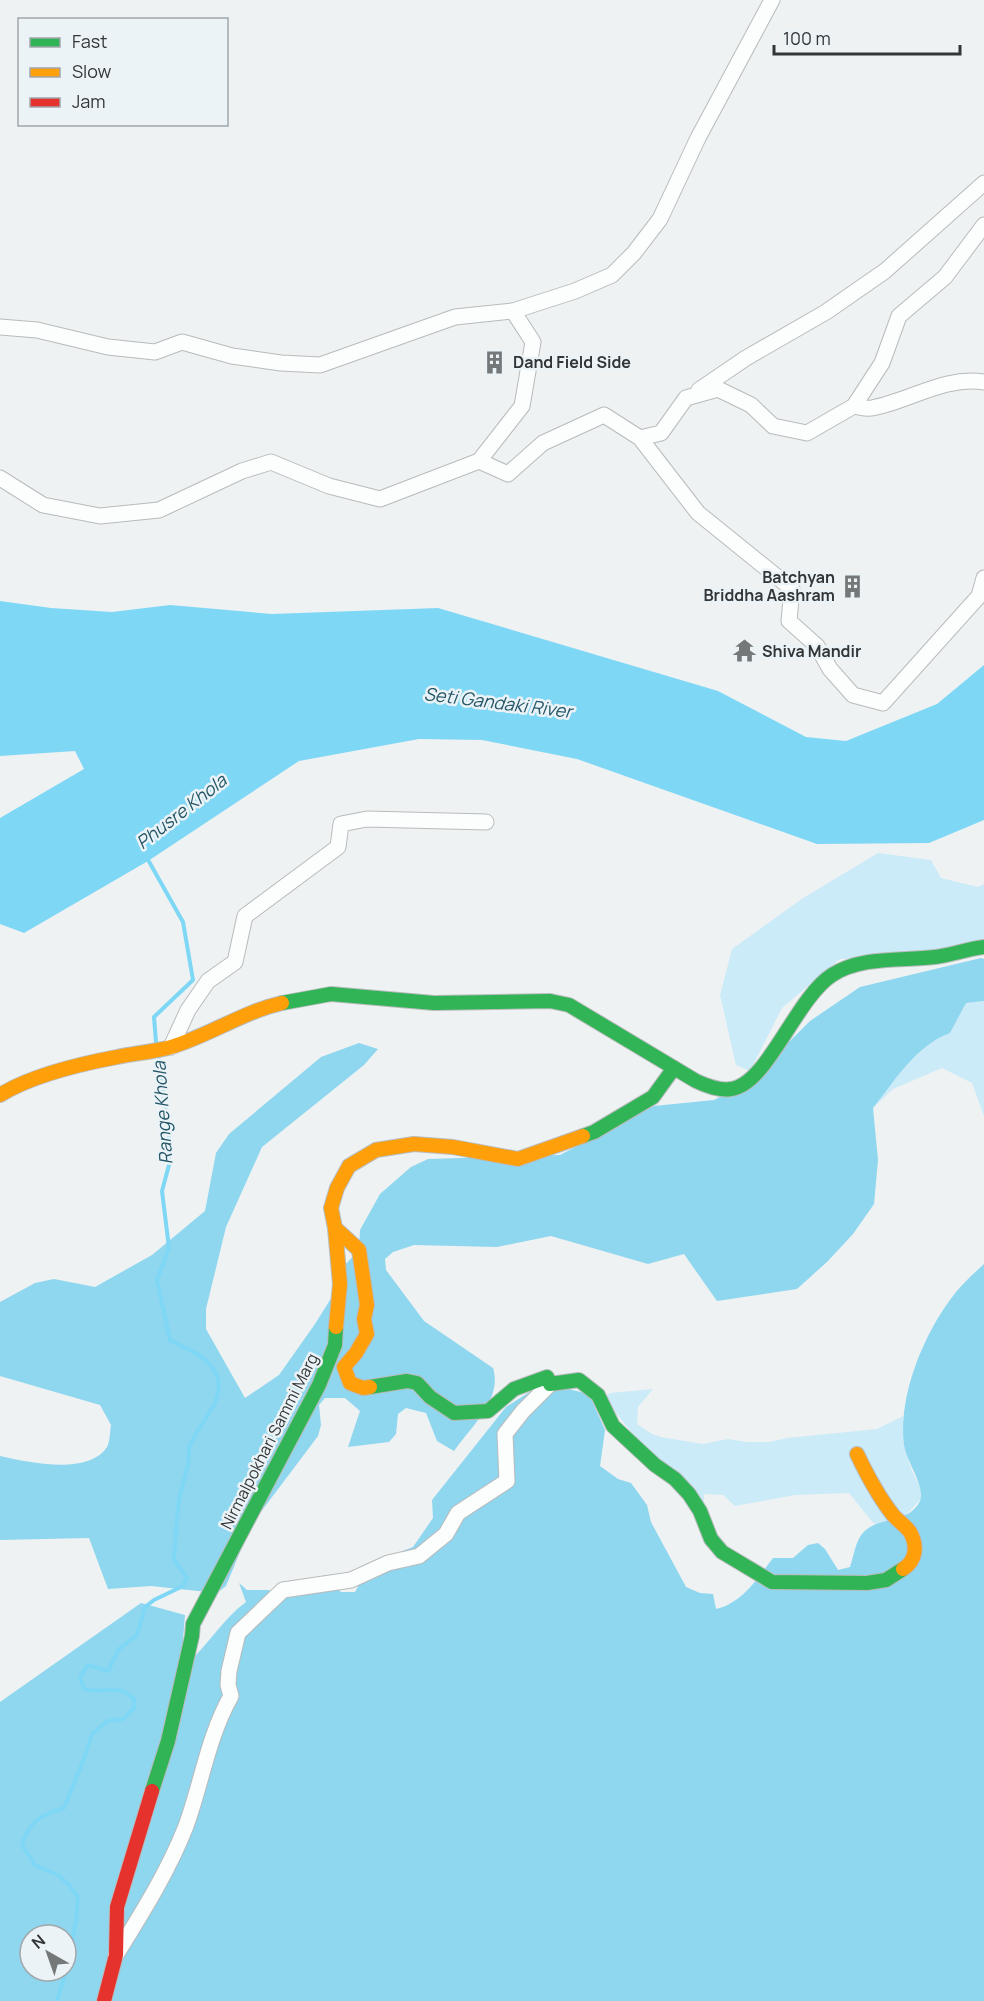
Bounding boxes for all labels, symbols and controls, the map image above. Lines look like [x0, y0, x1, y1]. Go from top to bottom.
legend [18, 18, 228, 126]
scale bar [774, 18, 960, 56]
text: 100 m [783, 26, 831, 50]
text: Fast [72, 29, 107, 53]
text: Slow [72, 59, 112, 83]
text: Jam [72, 89, 106, 113]
building icon: Dand Field Side [482, 349, 508, 375]
place label: Dand Field Side [513, 351, 631, 373]
place label: Batchyan Briddha Aashram [703, 566, 835, 606]
building icon: Batchyan Briddha Aashram [840, 573, 866, 599]
temple icon: Shiva Mandir [731, 638, 757, 664]
place label: Shiva Mandir [762, 640, 861, 662]
water label: Seti Gandaki River [423, 681, 576, 723]
water label: Phusre Khola [131, 768, 232, 854]
water label: Range Khola [146, 1060, 178, 1165]
street label: Nirmalpokhari Sammi Marg [215, 1349, 323, 1533]
north arrow [18, 1923, 78, 1983]
text: N [27, 1929, 50, 1954]

